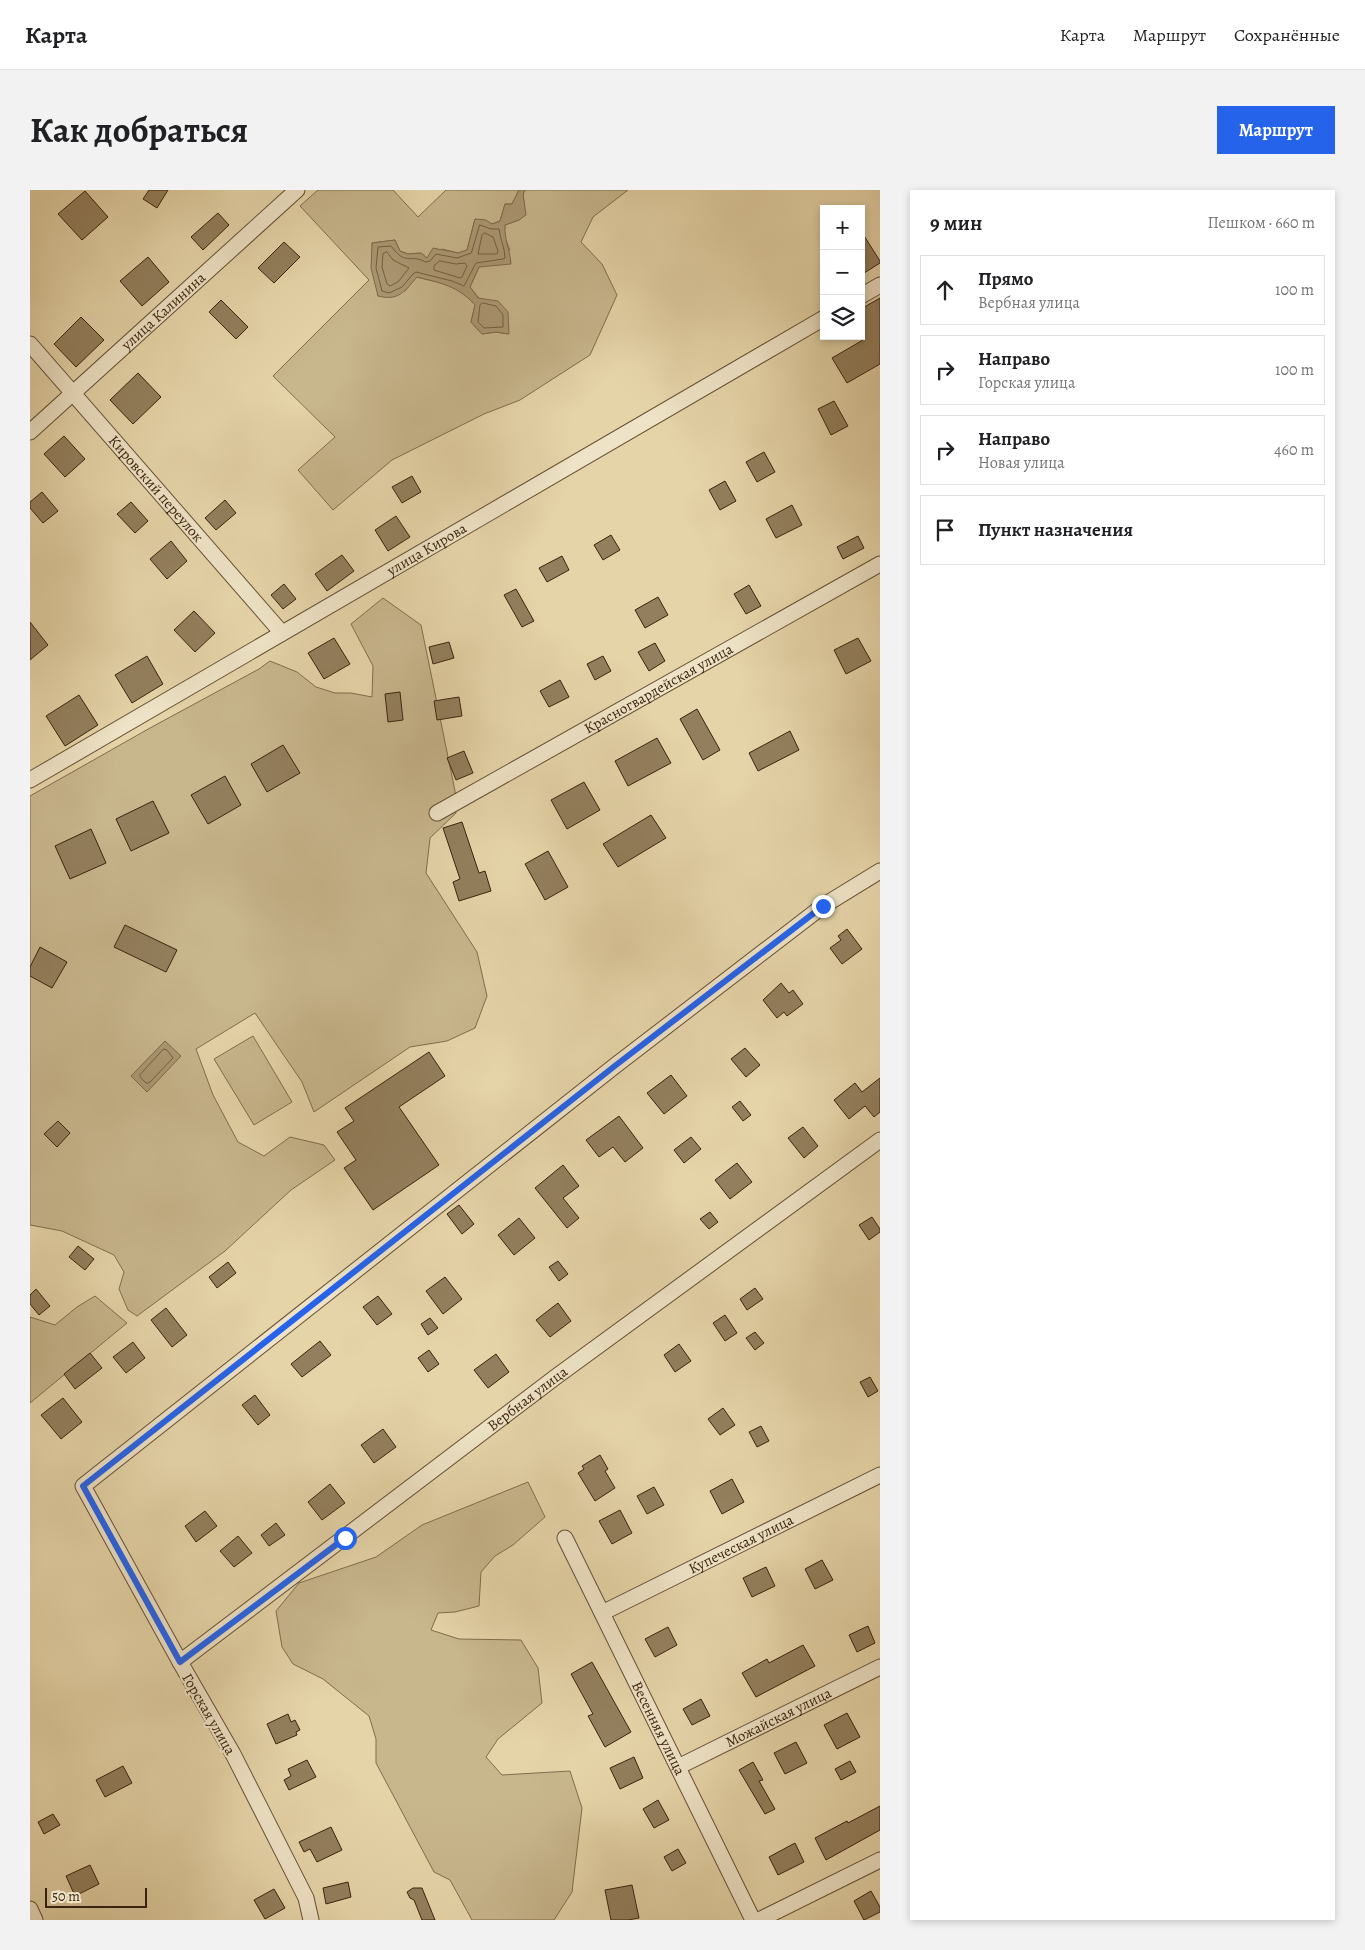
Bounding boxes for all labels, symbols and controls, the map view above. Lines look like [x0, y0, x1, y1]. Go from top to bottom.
text: Карта [25, 19, 87, 51]
text: Карта [1060, 23, 1105, 47]
text: Маршрут [1133, 23, 1206, 47]
text: Сохранённые [1234, 23, 1340, 47]
text: Как добраться [30, 106, 248, 154]
button: Маршрут [1217, 106, 1335, 154]
map controls [820, 205, 865, 340]
button: + [820, 205, 865, 250]
text: 9 мин [930, 209, 982, 237]
text: Пешком · 660 m [1207, 212, 1315, 234]
button: − [820, 250, 865, 295]
text: Прямо [978, 266, 1033, 292]
street label: улица Калинина [116, 268, 210, 355]
icon: ahead [931, 276, 959, 304]
text: 100 m [1275, 279, 1314, 301]
text: Вербная улица [978, 292, 1080, 314]
button: layers [820, 295, 865, 340]
text: Направо [978, 346, 1050, 372]
icon: right [931, 356, 959, 384]
text: 100 m [1275, 359, 1314, 381]
text: Горская улица [978, 372, 1075, 394]
text: Направо [978, 426, 1050, 452]
street label: Кировский переулок [104, 431, 208, 547]
icon: right [931, 436, 959, 464]
text: 460 m [1274, 439, 1314, 461]
text: Новая улица [978, 452, 1065, 474]
icon: arrive [931, 516, 959, 544]
text: Пункт назначения [978, 517, 1133, 543]
street label: улица Кирова [382, 518, 470, 581]
street label: Красногвардейская улица [580, 639, 736, 738]
route end [812, 895, 835, 918]
street label: Вербная улица [483, 1362, 572, 1435]
street label: Купеческая улица [685, 1510, 797, 1579]
route start [334, 1527, 357, 1550]
street label: Горская улица [178, 1669, 241, 1759]
street label: Весенняя улица [627, 1678, 690, 1778]
street label: Можайская улица [722, 1683, 835, 1752]
scale bar [45, 1885, 148, 1908]
text: 50 m [52, 1887, 80, 1906]

